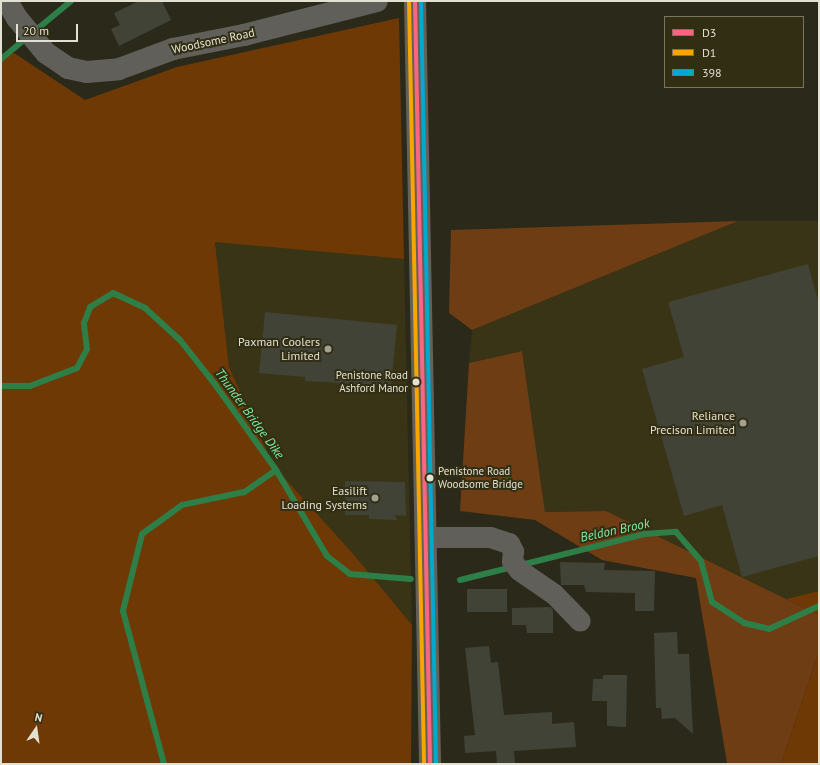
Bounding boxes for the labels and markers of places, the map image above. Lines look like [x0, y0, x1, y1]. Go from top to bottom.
place label: Paxman Coolers Limited [238, 335, 320, 363]
marker: Paxman Coolers Limited [323, 344, 333, 354]
place label: Penistone Road Ashford Manor [336, 369, 408, 395]
marker: Penistone Road Ashford Manor [411, 377, 421, 387]
place label: Reliance Precison Limited [650, 409, 735, 437]
marker: Reliance Precison Limited [738, 418, 748, 428]
place label: Penistone Road Woodsome Bridge [438, 465, 523, 491]
marker: Penistone Road Woodsome Bridge [425, 473, 435, 483]
place label: Easilift Loading Systems [281, 484, 367, 512]
marker: Easilift Loading Systems [370, 493, 380, 503]

